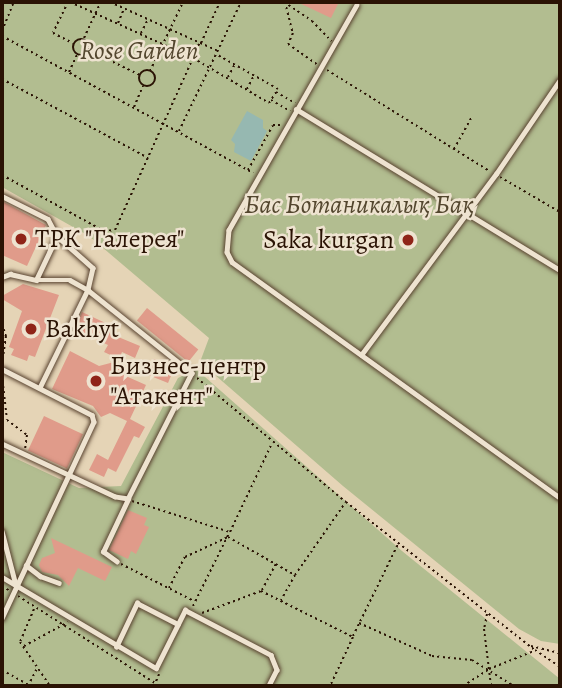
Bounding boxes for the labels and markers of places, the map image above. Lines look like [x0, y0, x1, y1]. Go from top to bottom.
place label: ТРК "Галерея" [35, 223, 185, 255]
place label: Saka kurgan [263, 224, 394, 256]
marker: ТРК "Галерея" [13, 231, 29, 247]
marker: Saka kurgan [400, 232, 416, 248]
place label: Bakhyt [45, 313, 119, 345]
marker: Bakhyt [23, 321, 39, 337]
place label: Бизнес-центр "Атакент" [110, 350, 266, 412]
marker: Бизнес-центр "Атакент" [88, 373, 104, 389]

